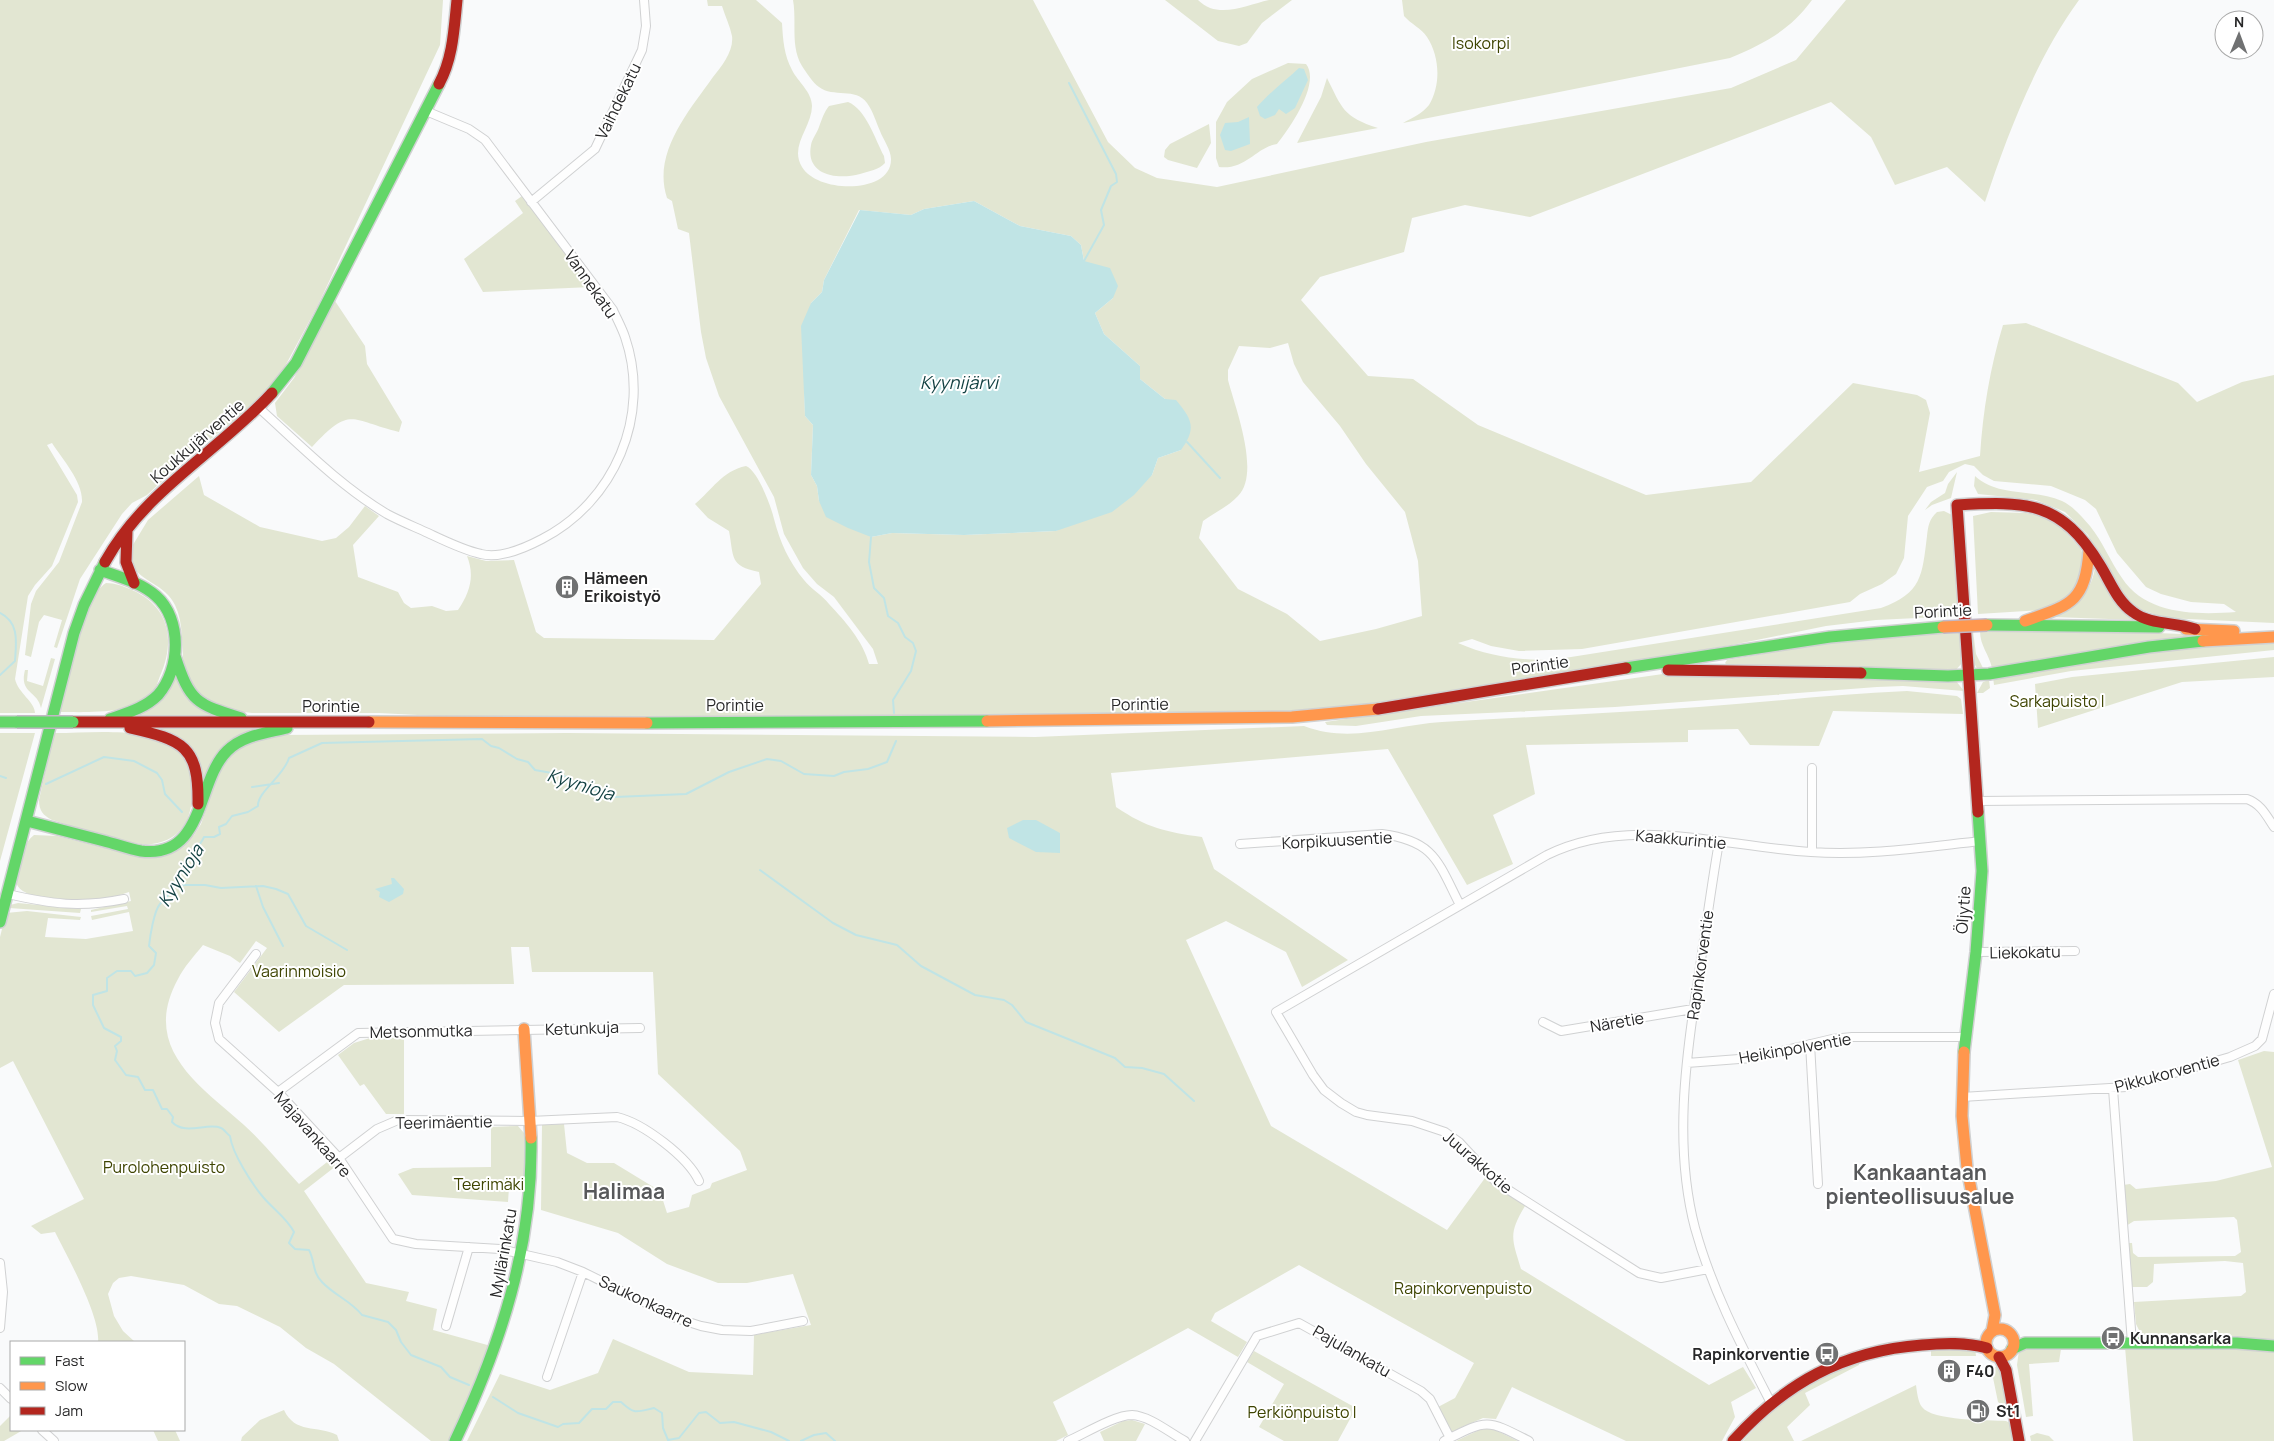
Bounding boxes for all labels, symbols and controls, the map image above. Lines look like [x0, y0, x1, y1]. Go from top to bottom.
north arrow [2214, 10, 2264, 60]
text: N [2234, 12, 2244, 31]
park label: Isokorpi [1452, 32, 1510, 54]
street label: Vaihdekatu [590, 59, 646, 143]
street label: Vannekatu [559, 245, 623, 323]
water label: Kyynijärvi [920, 370, 1001, 394]
street label: Koukkujärventie [145, 394, 249, 488]
place label: Hämeen Erikoistyö [584, 567, 661, 607]
building icon: Hämeen Erikoistyö [554, 574, 580, 600]
street label: Porintie [1914, 599, 1972, 623]
street label: Porintie [1510, 650, 1570, 680]
park label: Sarkapuisto I [2010, 690, 2104, 712]
street label: Porintie [1111, 692, 1169, 716]
street label: Porintie [706, 694, 764, 716]
street label: Porintie [302, 695, 360, 717]
water label: Kyynioja [545, 762, 618, 806]
street label: Kaakkurintie [1635, 824, 1727, 854]
street label: Korpikuusentie [1281, 826, 1393, 854]
water label: Kyynioja [152, 839, 209, 911]
street label: Öljytie [1950, 885, 1976, 935]
street label: Rapinkorventie [1681, 909, 1719, 1021]
street label: Liekokatu [1989, 940, 2061, 964]
park label: Vaarinmoisio [252, 960, 346, 982]
street label: Näretie [1588, 1006, 1646, 1038]
street label: Ketunkuja [545, 1016, 619, 1040]
street label: Metsonmutka [369, 1019, 473, 1043]
street label: Heikinpolventie [1737, 1027, 1853, 1069]
street label: Pikkukorventie [2112, 1048, 2222, 1098]
street label: Majavankaarre [269, 1086, 357, 1182]
street label: Teerimäentie [395, 1110, 493, 1134]
street label: Juurakkotie [1439, 1126, 1517, 1198]
park label: Purolohenpuisto [103, 1156, 225, 1178]
district label: Kankaantaan pienteollisuusalue [1826, 1158, 2014, 1210]
park label: Teerimäki [454, 1173, 524, 1195]
district label: Halimaa [583, 1177, 665, 1205]
street label: Myllärinkatu [484, 1207, 522, 1299]
street label: Saukonkaarre [595, 1270, 697, 1332]
park label: Rapinkorvenpuisto [1394, 1277, 1532, 1299]
street label: Pajulankatu [1309, 1320, 1395, 1382]
bus stop icon: Kunnansarka [2100, 1325, 2126, 1351]
place label: Kunnansarka [2130, 1327, 2231, 1349]
legend [10, 1341, 185, 1431]
bus stop icon: Rapinkorventie [1814, 1341, 1840, 1367]
place label: Rapinkorventie [1692, 1343, 1810, 1365]
text: Fast [55, 1350, 84, 1371]
building icon: F40 [1936, 1358, 1962, 1384]
place label: F40 [1966, 1360, 1994, 1382]
text: Slow [55, 1375, 88, 1396]
fuel station icon: St1 [1965, 1398, 1991, 1424]
text: Jam [55, 1400, 83, 1421]
place label: St1 [1996, 1400, 2020, 1422]
park label: Perkiönpuisto I [1248, 1401, 1356, 1423]

